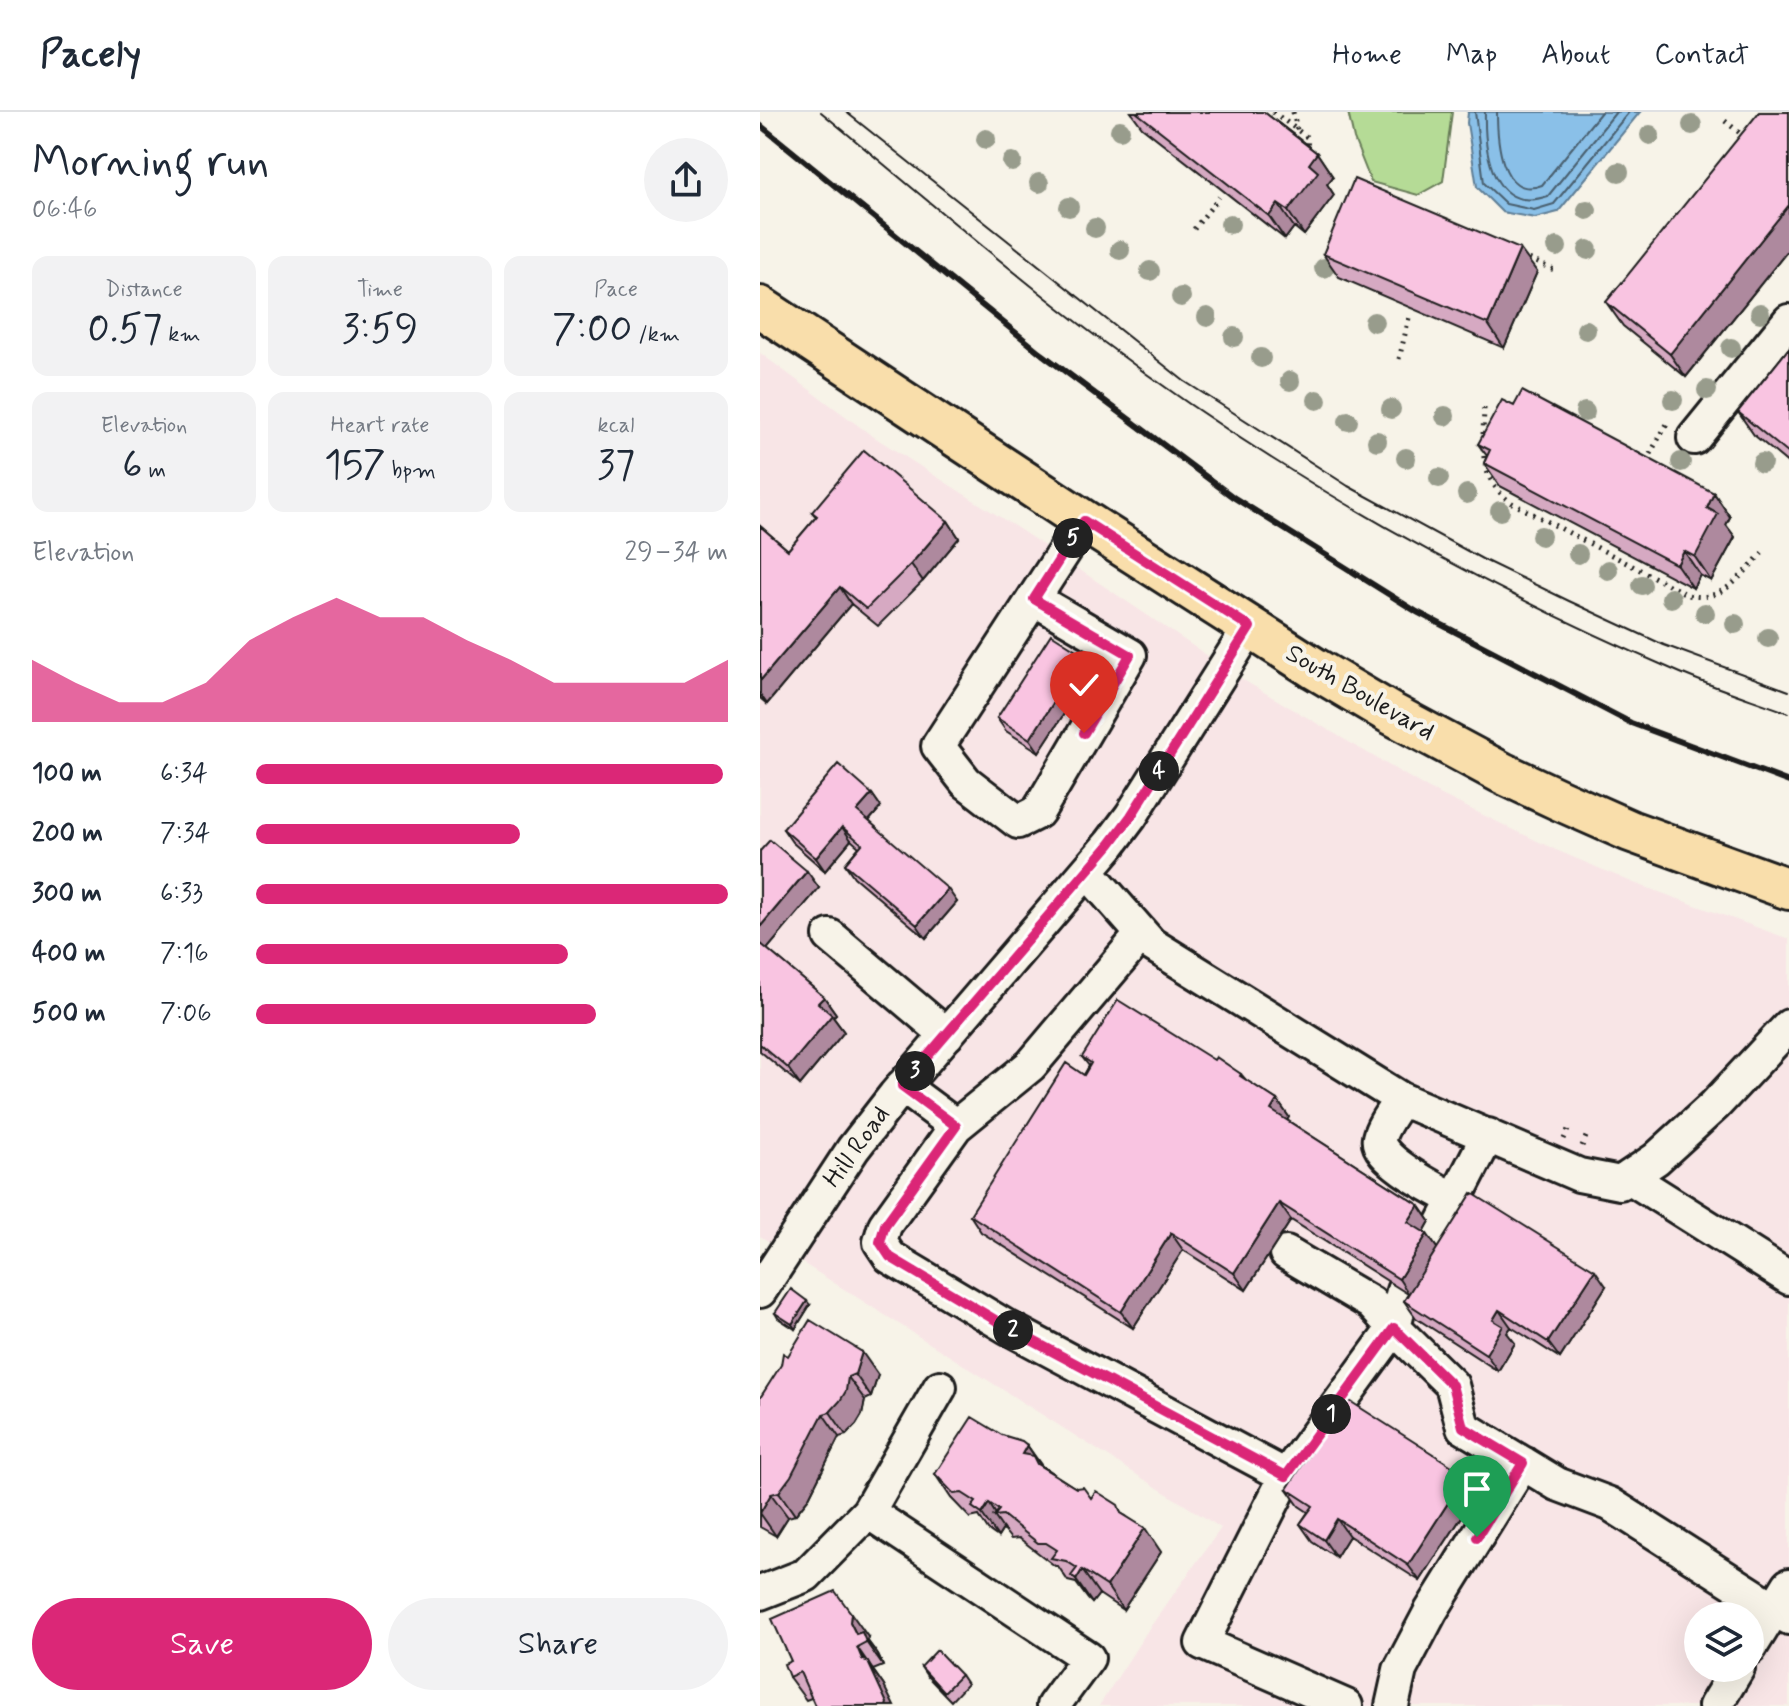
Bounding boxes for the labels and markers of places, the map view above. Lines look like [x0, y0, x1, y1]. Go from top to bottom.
pin: 5 [1053, 518, 1093, 558]
pin [1050, 651, 1118, 733]
pin: 4 [1139, 751, 1179, 791]
pin: 3 [895, 1051, 935, 1091]
pin: 2 [993, 1310, 1033, 1350]
pin: 1 [1311, 1394, 1351, 1434]
pin [1443, 1455, 1511, 1537]

